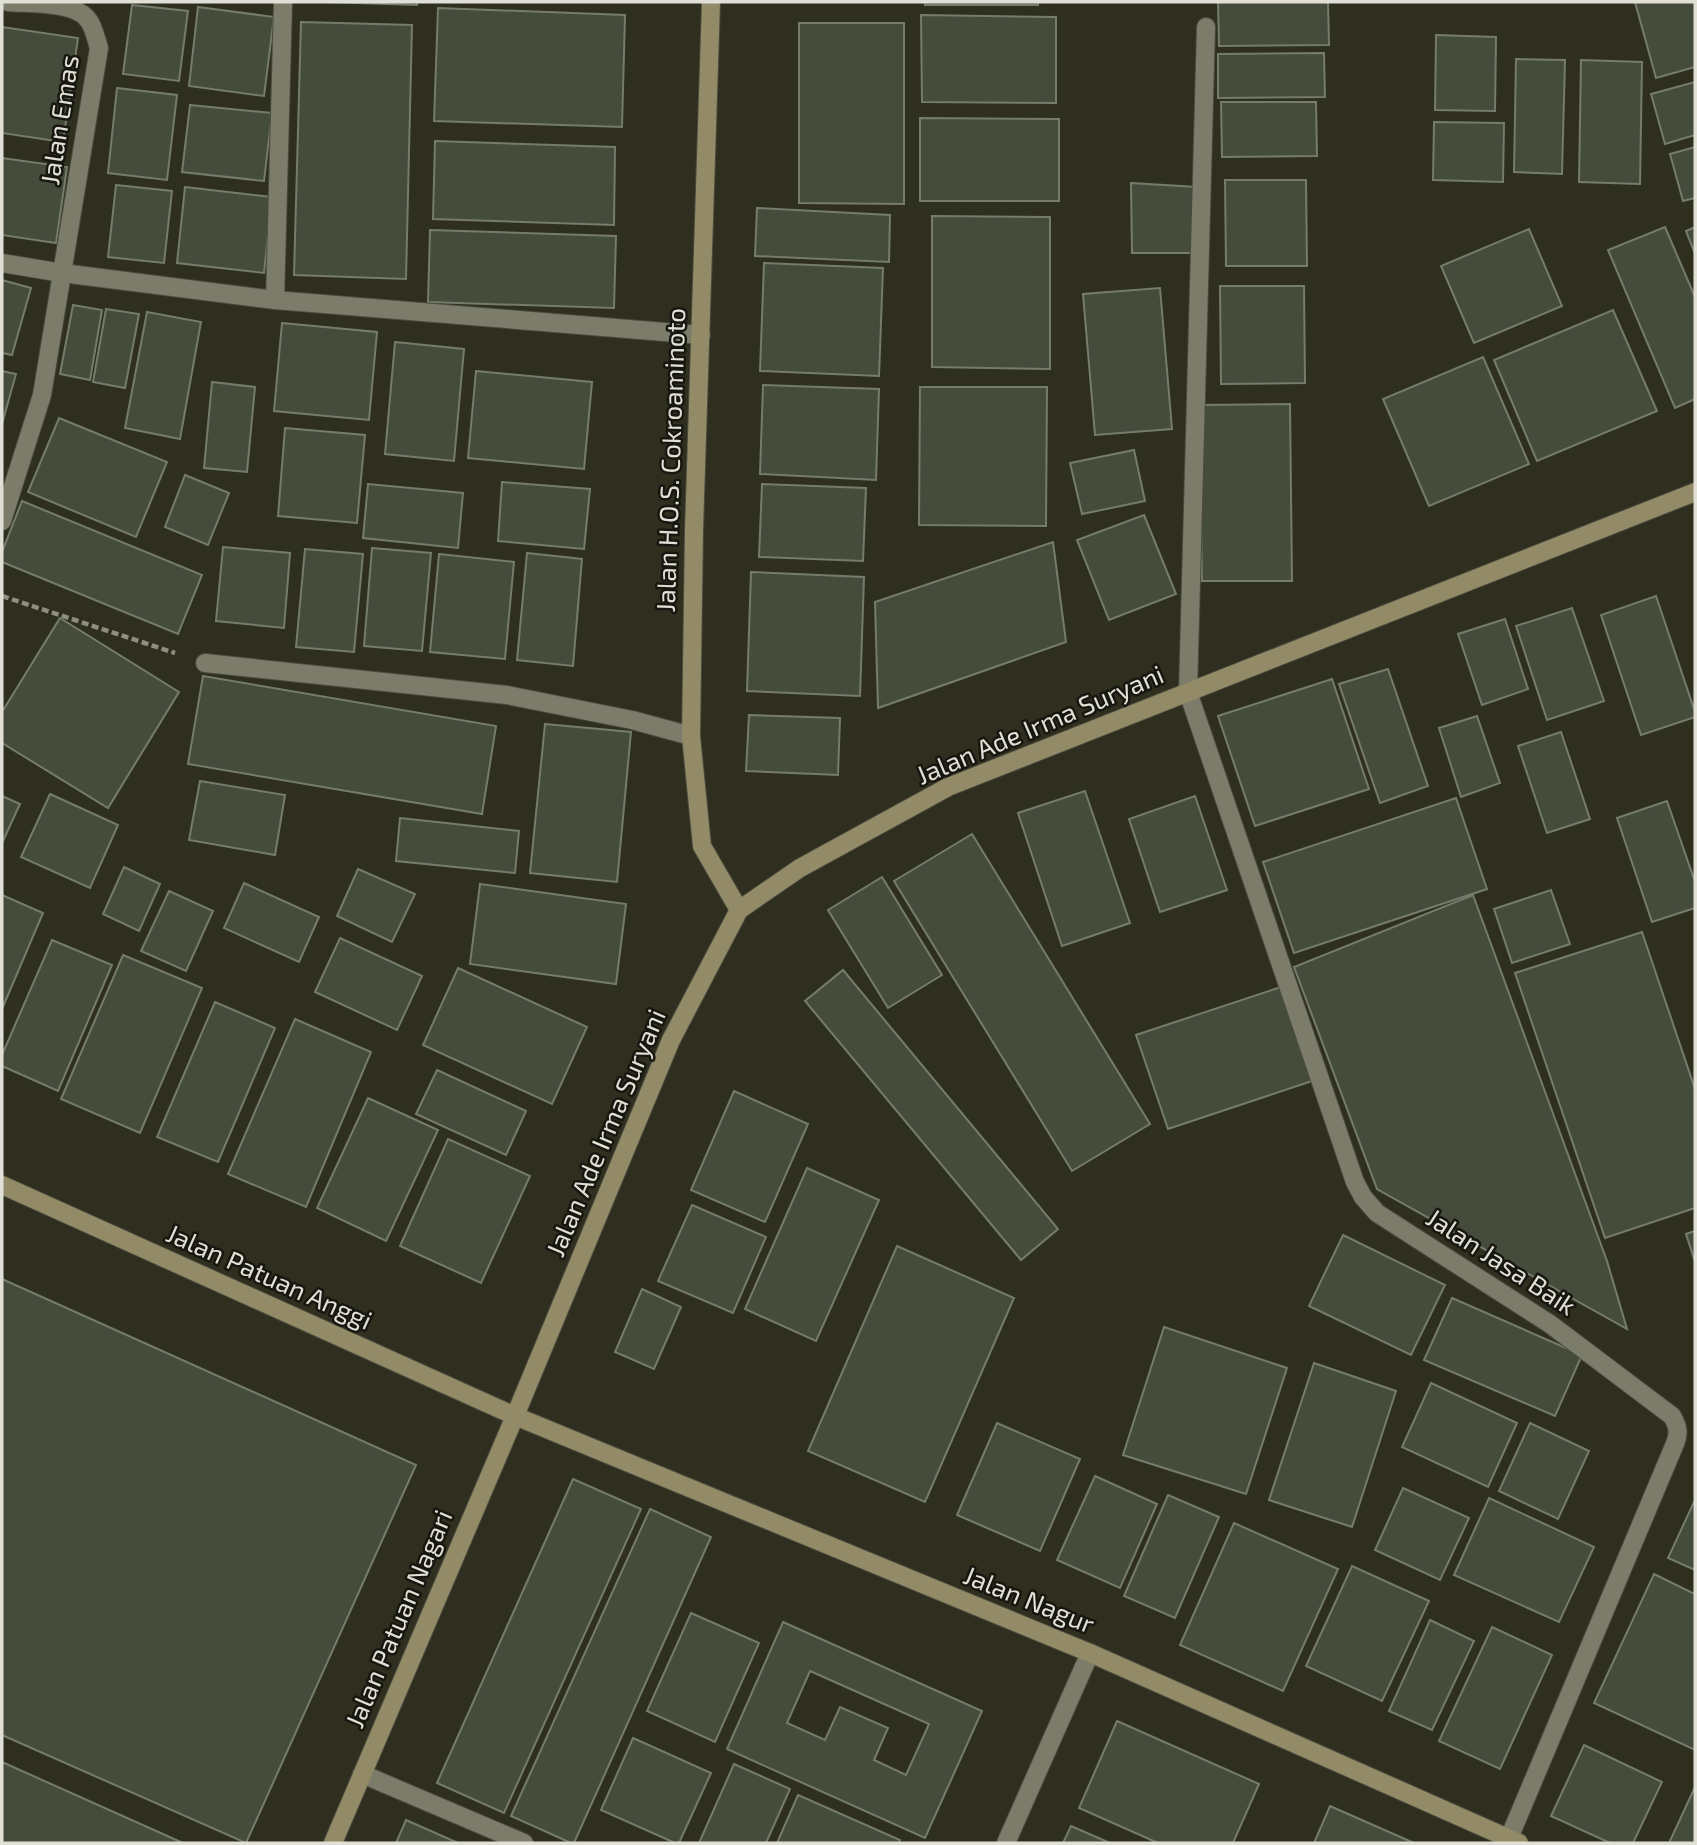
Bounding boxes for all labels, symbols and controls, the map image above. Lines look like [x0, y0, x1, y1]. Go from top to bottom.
street label: Jalan Emas [33, 53, 84, 187]
street label: Jalan H.O.S. Cokroaminoto [649, 307, 690, 613]
street label: Jalan Ade Irma Suryani [911, 657, 1168, 790]
street label: Jalan Ade Irma Suryani [538, 1004, 671, 1261]
street label: Jalan Jasa Baik [1421, 1201, 1582, 1321]
street label: Jalan Patuan Anggi [162, 1216, 377, 1335]
street label: Jalan Patuan Nagari [338, 1505, 458, 1732]
street label: Jalan Nagur [960, 1558, 1100, 1639]

